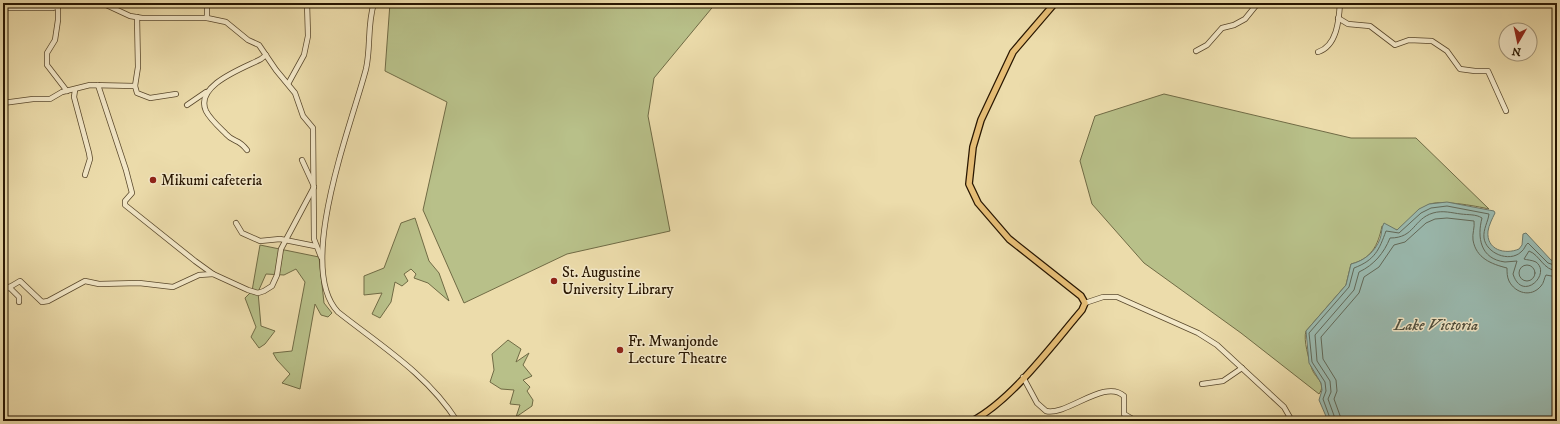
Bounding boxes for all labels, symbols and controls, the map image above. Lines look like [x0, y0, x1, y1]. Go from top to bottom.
north arrow [1498, 22, 1538, 62]
text: N [1511, 43, 1522, 59]
place label: Mikumi cafeteria [161, 171, 263, 190]
marker: Mikumi cafeteria [148, 175, 158, 185]
place label: St. Augustine University Library [562, 263, 674, 299]
marker: St. Augustine University Library [549, 276, 559, 286]
water label: Lake Victoria [1393, 315, 1478, 335]
place label: Fr. Mwanjonde Lecture Theatre [628, 332, 727, 368]
marker: Fr. Mwanjonde Lecture Theatre [615, 345, 625, 355]

